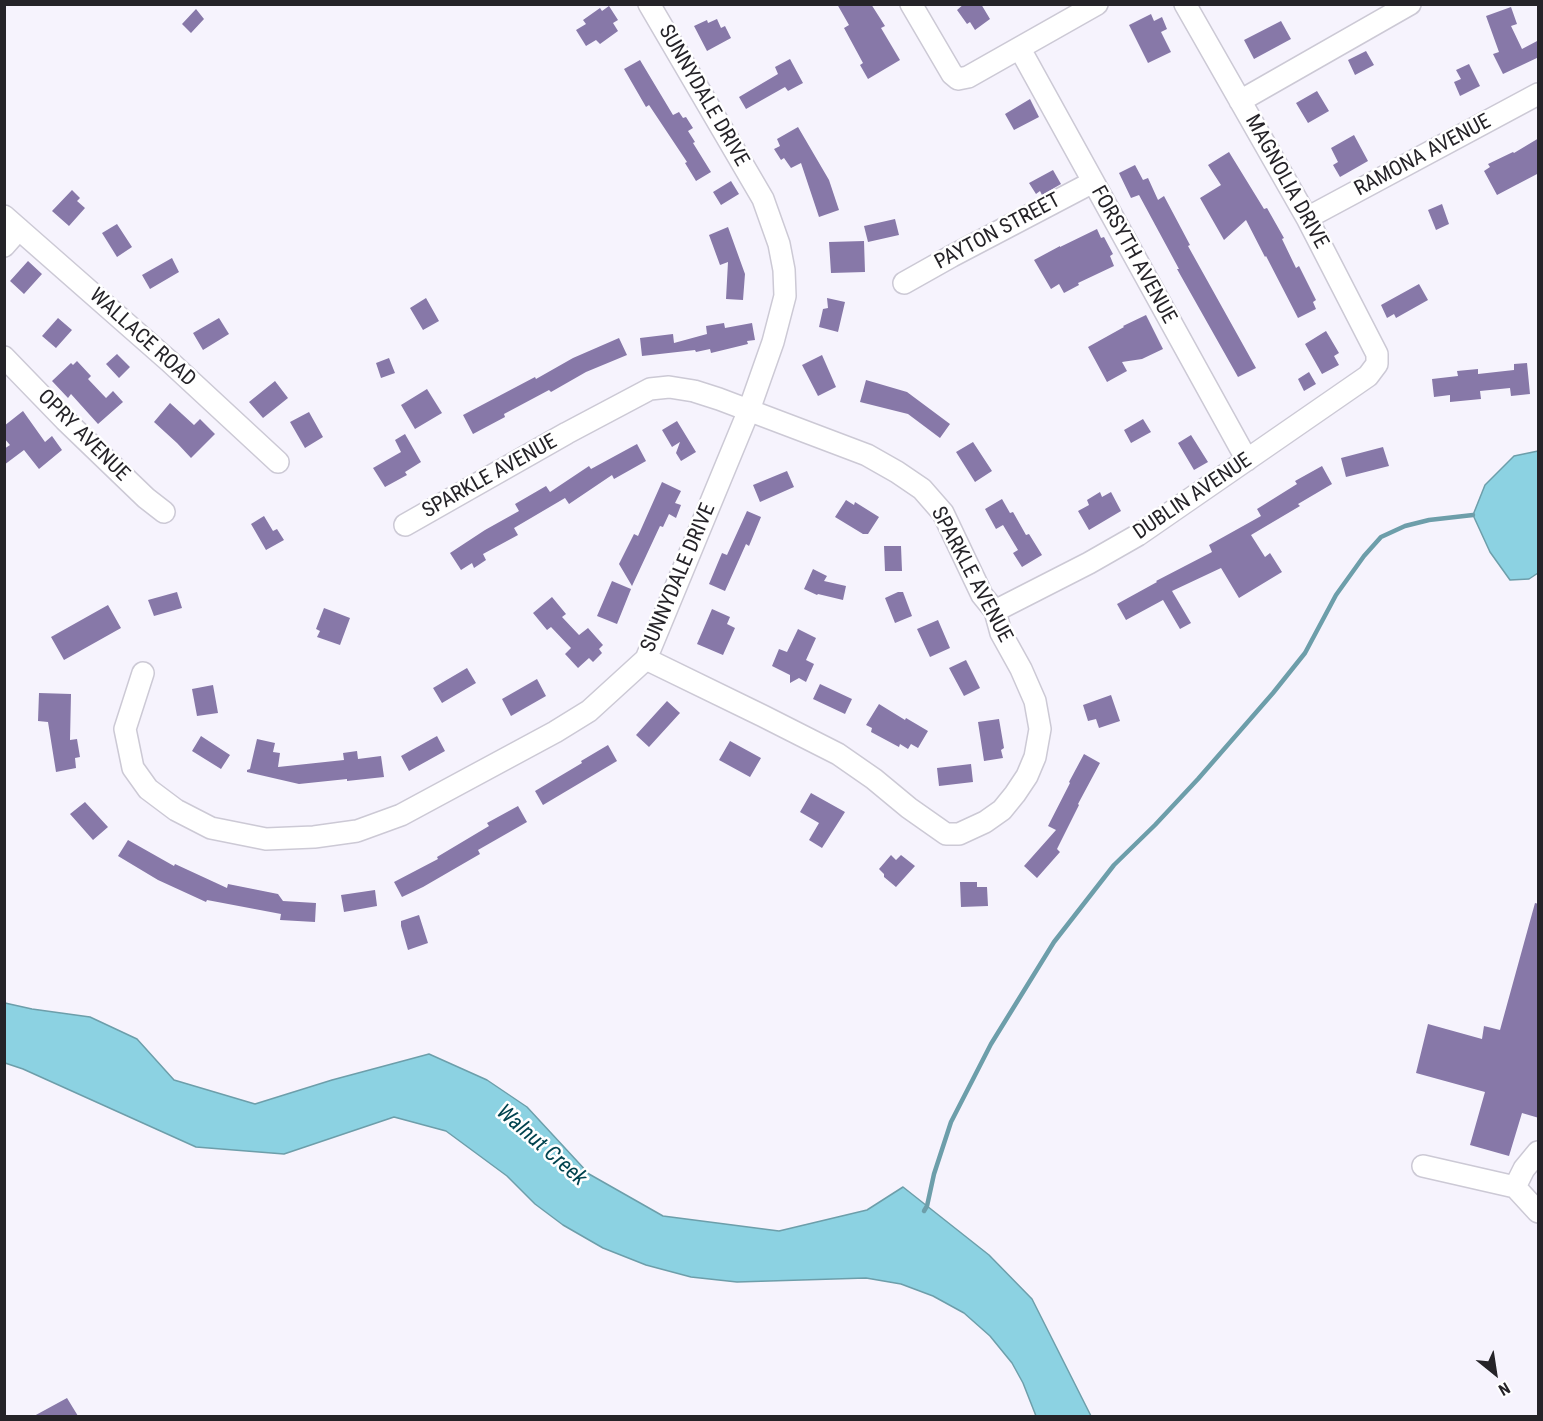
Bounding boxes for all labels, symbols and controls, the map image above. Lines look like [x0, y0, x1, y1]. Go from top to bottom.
street label: SUNNYDALE DRIVE [652, 21, 754, 171]
street label: RAMONA AVENUE [1351, 110, 1495, 202]
street label: MAGNOLIA DRIVE [1239, 111, 1333, 253]
street label: FORSYTH AVENUE [1085, 182, 1181, 328]
street label: PAYTON STREET [931, 188, 1065, 276]
street label: WALLACE ROAD [84, 284, 200, 392]
street label: OPRY AVENUE [32, 385, 134, 487]
street label: SPARKLE AVENUE [418, 430, 562, 524]
street label: DUBLIN AVENUE [1129, 448, 1257, 546]
street label: SUNNYDALE DRIVE [636, 500, 722, 656]
street label: SPARKLE AVENUE [925, 503, 1017, 647]
water label: Walnut Creek [490, 1100, 592, 1192]
north arrow [1465, 1343, 1525, 1403]
text: N [1495, 1378, 1513, 1400]

